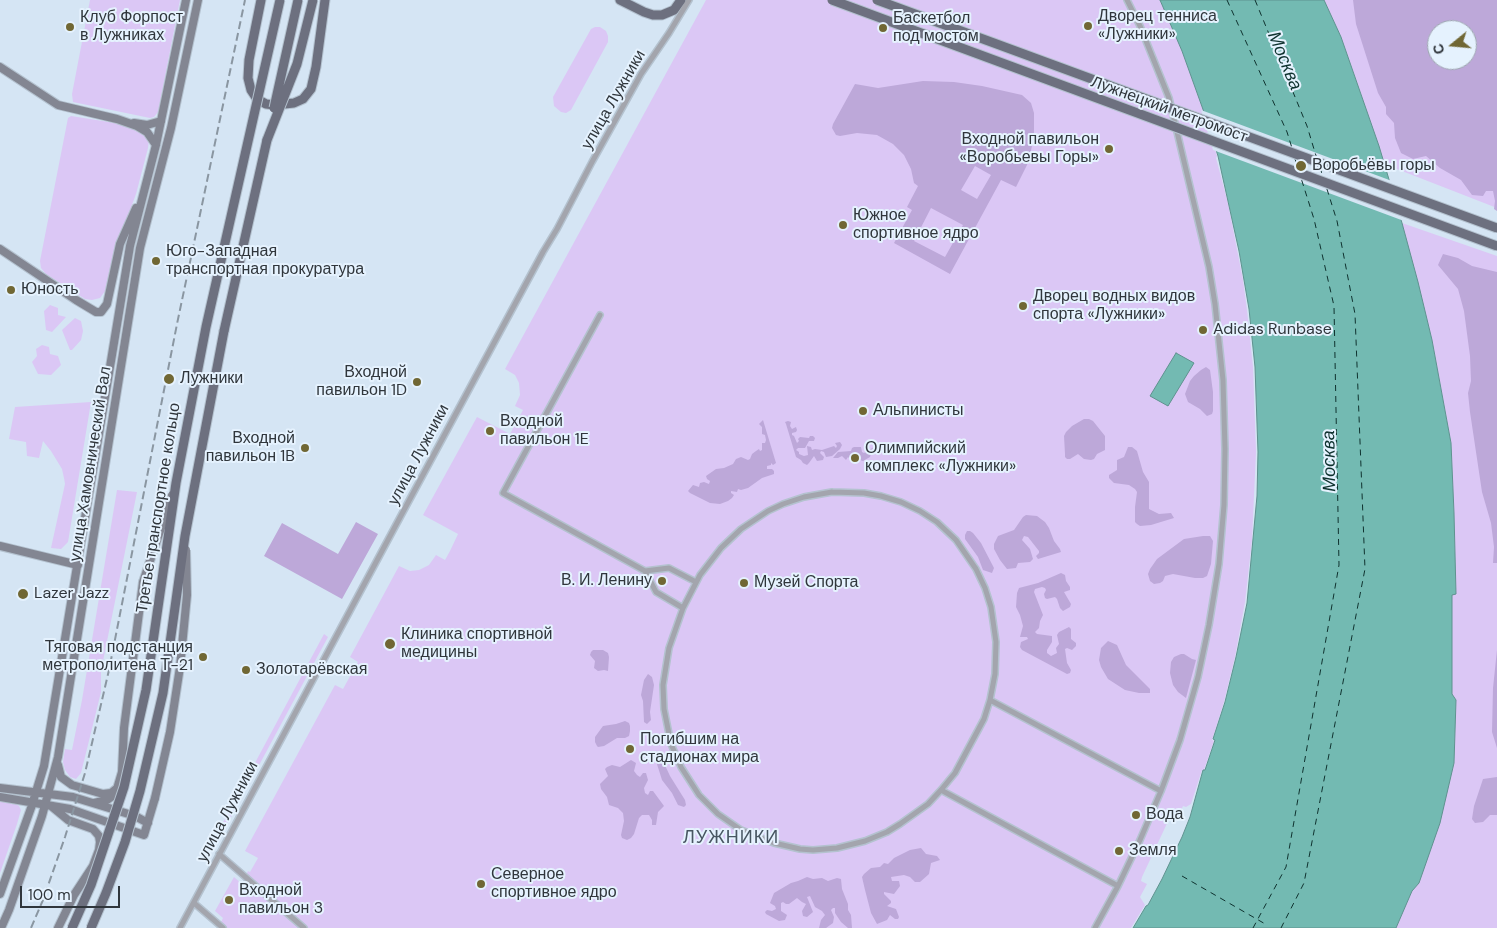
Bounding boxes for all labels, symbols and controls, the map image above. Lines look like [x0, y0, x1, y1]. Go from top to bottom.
place label: Дворец тенниса «Лужники» [1098, 7, 1217, 45]
place label: Клуб Форпост в Лужниках [80, 8, 183, 46]
place label: Баскетбол под мостом [893, 9, 979, 47]
marker: Дворец тенниса «Лужники» [1082, 20, 1094, 32]
north arrow [1427, 20, 1477, 70]
marker: Клуб Форпост в Лужниках [64, 21, 76, 33]
marker: Баскетбол под мостом [877, 22, 889, 34]
water label: Москва [1262, 28, 1306, 94]
text: С [1429, 42, 1449, 57]
street label: улица Лужники [578, 47, 650, 153]
street label: Лужнецкий метромост [1088, 73, 1250, 147]
place label: Входной павильон «Воробьевы Горы» [960, 130, 1099, 168]
marker: Входной павильон «Воробьевы Горы» [1103, 143, 1115, 155]
place label: Воробьёвы горы [1312, 156, 1435, 176]
marker: Воробьёвы горы [1294, 159, 1308, 173]
place label: Южное спортивное ядро [853, 206, 979, 244]
marker: Южное спортивное ядро [837, 219, 849, 231]
place label: Юго-Западная транспортная прокуратура [166, 242, 364, 280]
marker: Юго-Западная транспортная прокуратура [150, 255, 162, 267]
place label: Юность [21, 280, 79, 300]
marker: Юность [5, 284, 17, 296]
place label: Дворец водных видов спорта «Лужники» [1033, 287, 1195, 325]
marker: Дворец водных видов спорта «Лужники» [1017, 300, 1029, 312]
place label: Adidas Runbase [1213, 320, 1332, 340]
marker: Adidas Runbase [1197, 324, 1209, 336]
place label: Входной павильон 1D [316, 363, 407, 401]
street label: улица Хамовнический Вал [66, 365, 116, 563]
place label: Лужники [180, 369, 243, 389]
marker: Лужники [162, 372, 176, 386]
marker: Входной павильон 1D [411, 376, 423, 388]
street label: улица Лужники [384, 401, 454, 509]
place label: Альпинисты [873, 401, 964, 421]
street label: Третье транспортное кольцо [133, 402, 185, 614]
marker: Альпинисты [857, 405, 869, 417]
place label: Входной павильон 1E [500, 412, 589, 450]
marker: Входной павильон 1E [484, 425, 496, 437]
place label: Входной павильон 1B [206, 429, 295, 467]
water label: Москва [1319, 430, 1341, 492]
place label: Олимпийский комплекс «Лужники» [865, 439, 1016, 477]
marker: Входной павильон 1B [299, 442, 311, 454]
marker: Олимпийский комплекс «Лужники» [849, 452, 861, 464]
place label: В. И. Ленину [561, 571, 652, 591]
place label: Музей Спорта [754, 573, 858, 593]
marker: В. И. Ленину [656, 575, 668, 587]
marker: Музей Спорта [738, 577, 750, 589]
place label: Lazer Jazz [34, 584, 109, 604]
marker: Lazer Jazz [16, 587, 30, 601]
place label: Клиника спортивной медицины [401, 625, 552, 663]
marker: Клиника спортивной медицины [383, 637, 397, 651]
place label: Тяговая подстанция метрополитена Т-21 [42, 638, 193, 676]
marker: Тяговая подстанция метрополитена Т-21 [197, 651, 209, 663]
place label: Золотарёвская [256, 660, 367, 680]
marker: Золотарёвская [240, 664, 252, 676]
place label: Погибшим на стадионах мира [640, 730, 759, 768]
marker: Погибшим на стадионах мира [624, 743, 636, 755]
street label: улица Лужники [193, 758, 263, 866]
place label: Вода [1146, 805, 1183, 825]
marker: Вода [1130, 809, 1142, 821]
district label: ЛУЖНИКИ [682, 827, 780, 849]
place label: Земля [1129, 841, 1177, 861]
marker: Земля [1113, 845, 1125, 857]
place label: Северное спортивное ядро [491, 865, 617, 903]
scale bar [22, 876, 122, 908]
marker: Северное спортивное ядро [475, 878, 487, 890]
place label: Входной павильон 3 [239, 881, 323, 919]
text: 100 m [28, 885, 71, 905]
marker: Входной павильон 3 [223, 894, 235, 906]

